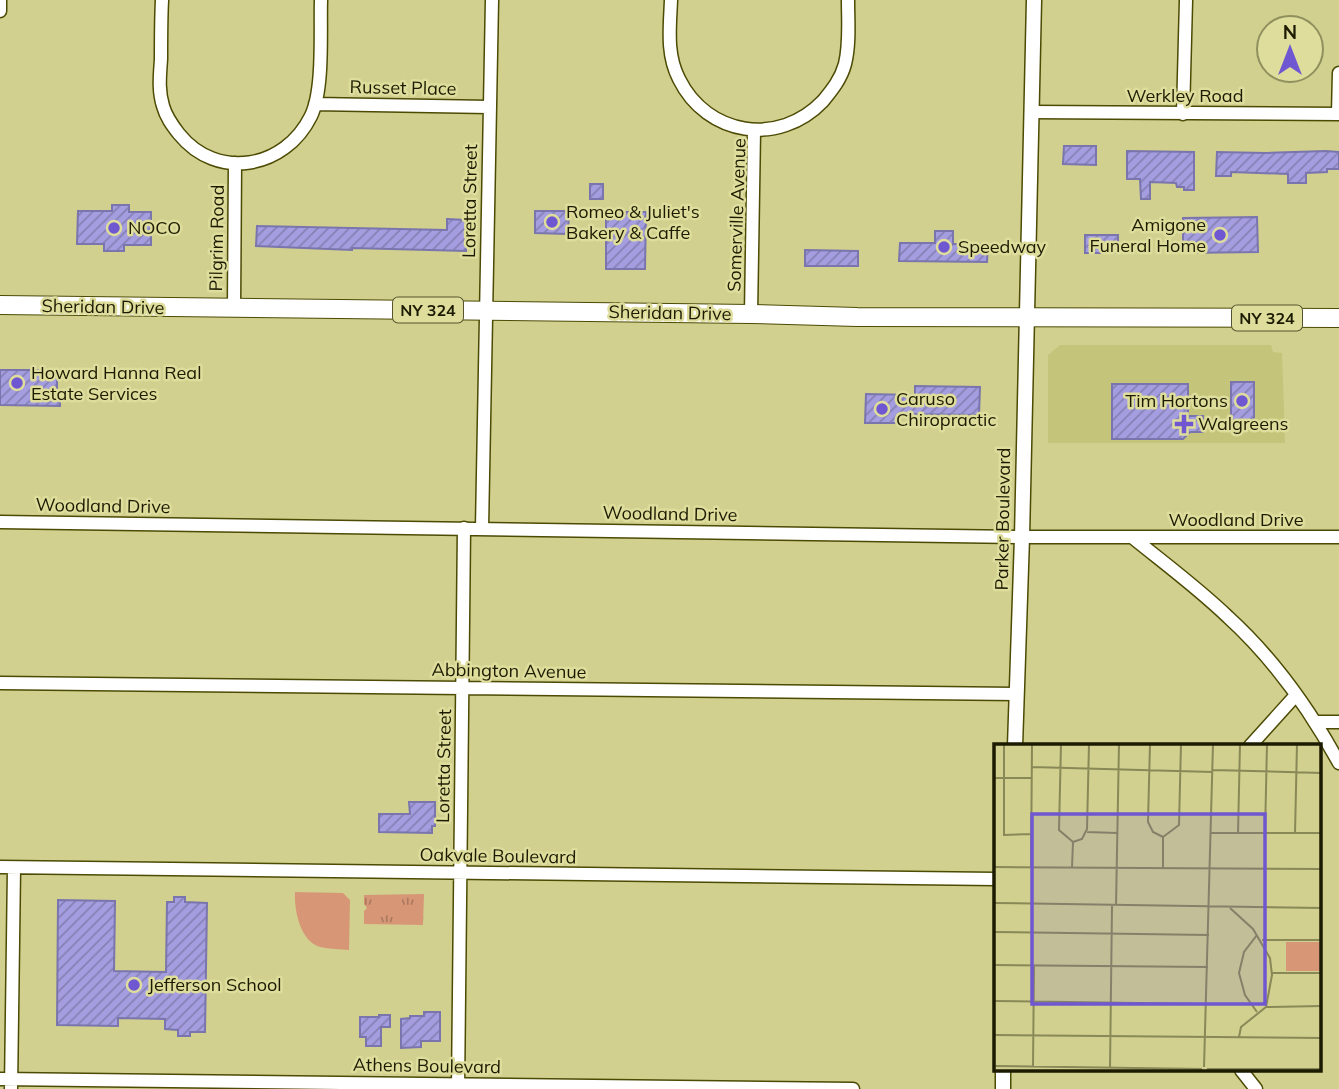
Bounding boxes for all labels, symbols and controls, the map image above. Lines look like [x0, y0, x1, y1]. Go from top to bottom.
north arrow [1255, 14, 1325, 84]
text: N [1283, 20, 1297, 44]
street label: Russet Place [349, 75, 457, 100]
street label: Werkley Road [1127, 84, 1243, 107]
street label: Somerville Avenue [722, 138, 751, 292]
street label: Loretta Street [457, 144, 482, 258]
street label: Pilgrim Road [204, 185, 229, 291]
place label: Romeo & Juliet's Bakery & Caffe [566, 200, 700, 244]
place label: Amigone Funeral Home [1089, 213, 1206, 257]
marker: Romeo & Juliet's Bakery & Caffe [544, 214, 560, 230]
place label: NOCO [128, 216, 181, 239]
marker: NOCO [106, 220, 122, 236]
marker: Amigone Funeral Home [1212, 227, 1228, 243]
place label: Speedway [958, 235, 1047, 258]
marker: Speedway [936, 239, 952, 255]
street label: Sheridan Drive [41, 294, 165, 319]
road number: NY 324 [393, 298, 463, 322]
street label: Sheridan Drive [608, 300, 732, 325]
road number: NY 324 [1232, 306, 1302, 330]
place label: Howard Hanna Real Estate Services [31, 361, 201, 405]
marker: Howard Hanna Real Estate Services [9, 375, 25, 391]
place label: Caruso Chiropractic [896, 387, 996, 431]
place label: Tim Hortons [1125, 389, 1228, 412]
marker: Tim Hortons [1234, 393, 1250, 409]
marker: Caruso Chiropractic [874, 401, 890, 417]
place label: Walgreens [1198, 412, 1288, 435]
marker: Walgreens [1176, 416, 1192, 432]
street label: Parker Boulevard [990, 447, 1015, 591]
street label: Woodland Drive [35, 493, 171, 518]
street label: Woodland Drive [602, 501, 738, 526]
street label: Woodland Drive [1169, 508, 1303, 531]
street label: Abbington Avenue [431, 658, 587, 683]
street label: Loretta Street [431, 709, 456, 823]
inset map [994, 744, 1322, 1072]
street label: Oakvale Boulevard [419, 843, 577, 868]
place label: Jefferson School [148, 973, 282, 996]
marker: Jefferson School [126, 977, 142, 993]
street label: Athens Boulevard [353, 1053, 501, 1078]

